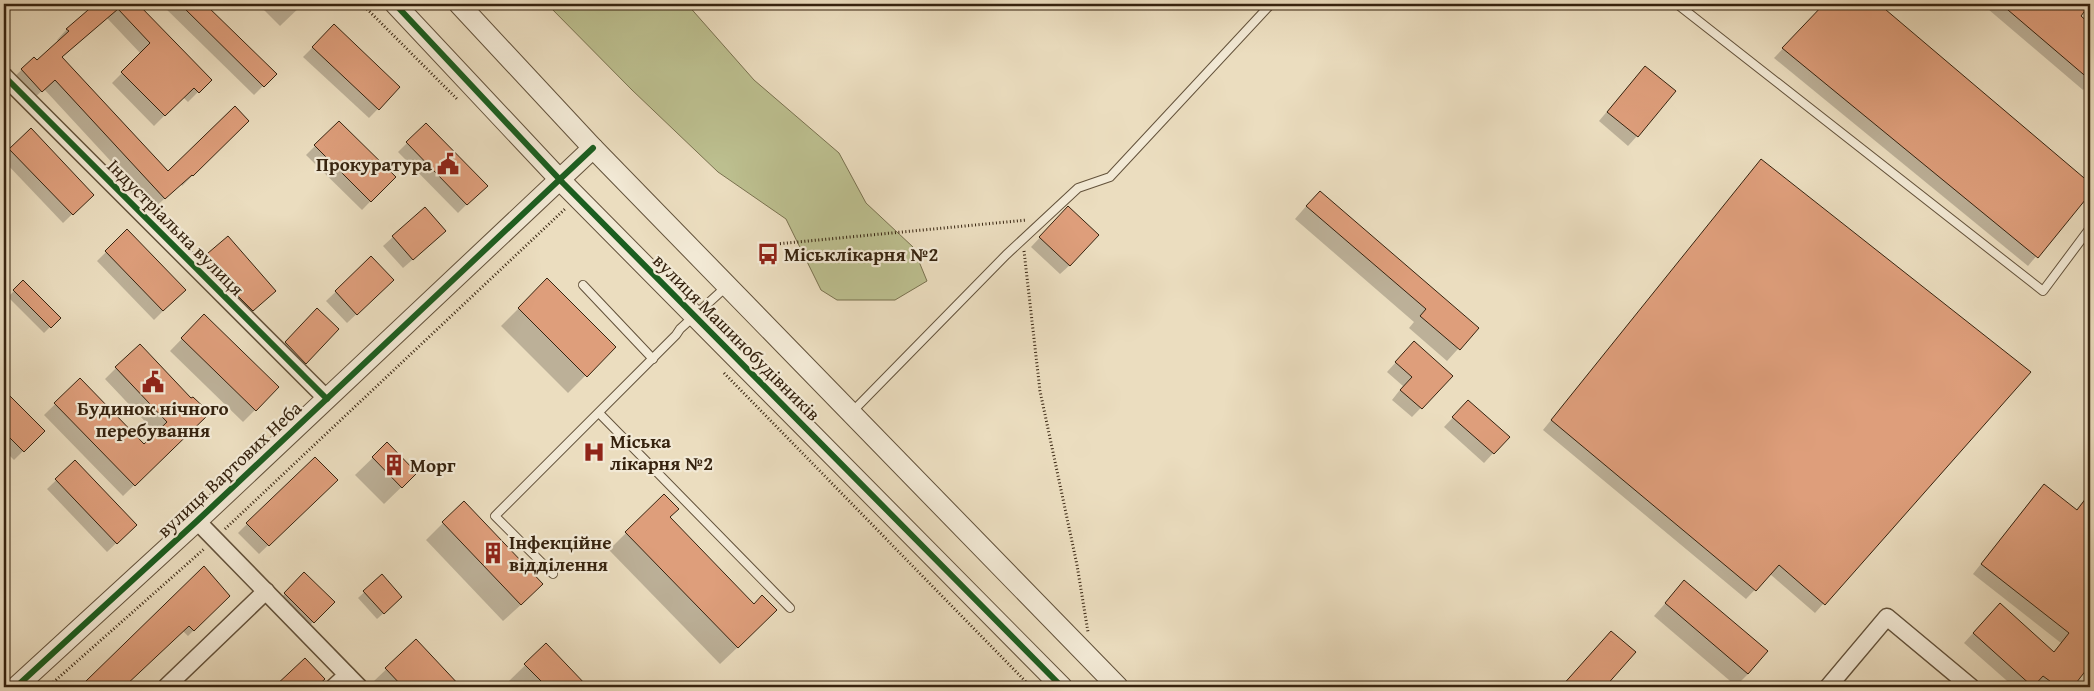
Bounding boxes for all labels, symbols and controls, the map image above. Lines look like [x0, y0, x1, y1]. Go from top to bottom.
place label: Прокуратура [316, 150, 432, 178]
public building icon: Прокуратура [435, 151, 461, 177]
street label: Індустріальна вулиця [101, 152, 251, 302]
place label: Міськлікарня №2 [784, 240, 938, 268]
bus stop icon: Міськлікарня №2 [755, 241, 781, 267]
street label: вулиця Машинобудівників [647, 247, 827, 427]
public building icon: Будинок нічного перебування [140, 369, 166, 395]
place label: Будинок нічного перебування [77, 394, 229, 444]
street label: вулиця Вартових Неба [150, 394, 308, 544]
place label: Міська лікарня №2 [610, 427, 713, 477]
hospital icon: Міська лікарня №2 [581, 439, 607, 465]
place label: Морг [410, 451, 456, 479]
building icon: Морг [381, 452, 407, 478]
place label: Інфекційне відділення [509, 528, 612, 578]
building icon: Інфекційне відділення [480, 540, 506, 566]

